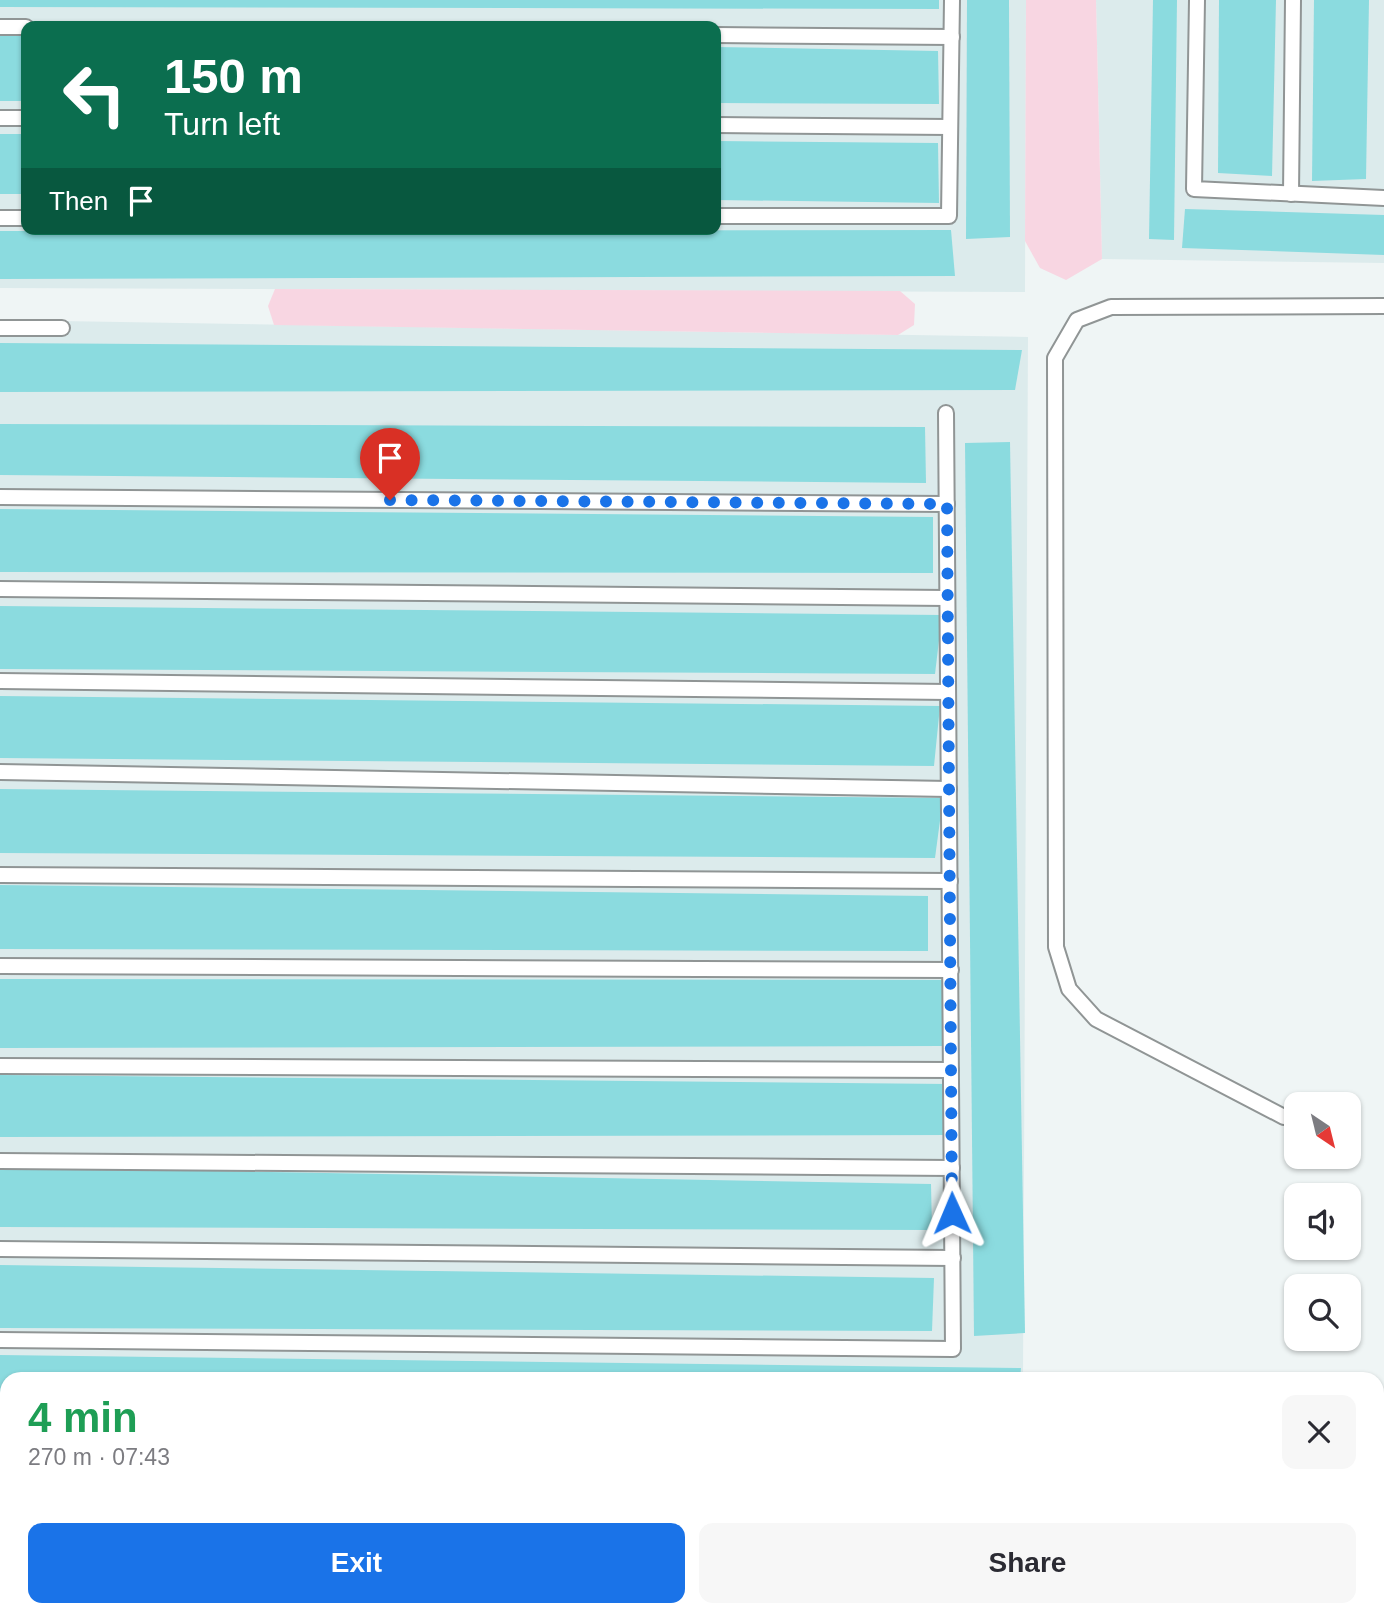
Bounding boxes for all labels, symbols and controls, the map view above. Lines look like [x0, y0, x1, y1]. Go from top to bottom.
icon: left [49, 49, 140, 140]
text: 150 m [164, 49, 303, 103]
text: Turn left [164, 106, 280, 142]
icon: arrive [122, 182, 160, 220]
text: Then [49, 186, 108, 216]
pin [360, 428, 420, 500]
icon: arrive [371, 439, 409, 477]
north arrow [1284, 1092, 1362, 1169]
map controls [1284, 1092, 1361, 1351]
position arrow [915, 1176, 989, 1250]
button: sound [1284, 1183, 1361, 1260]
button: search [1284, 1274, 1361, 1351]
text: 4 min [28, 1394, 138, 1441]
button: close [1282, 1395, 1356, 1469]
text: 270 m · 07:43 [28, 1444, 170, 1470]
button: Exit [28, 1523, 685, 1603]
button: Share [699, 1523, 1356, 1603]

